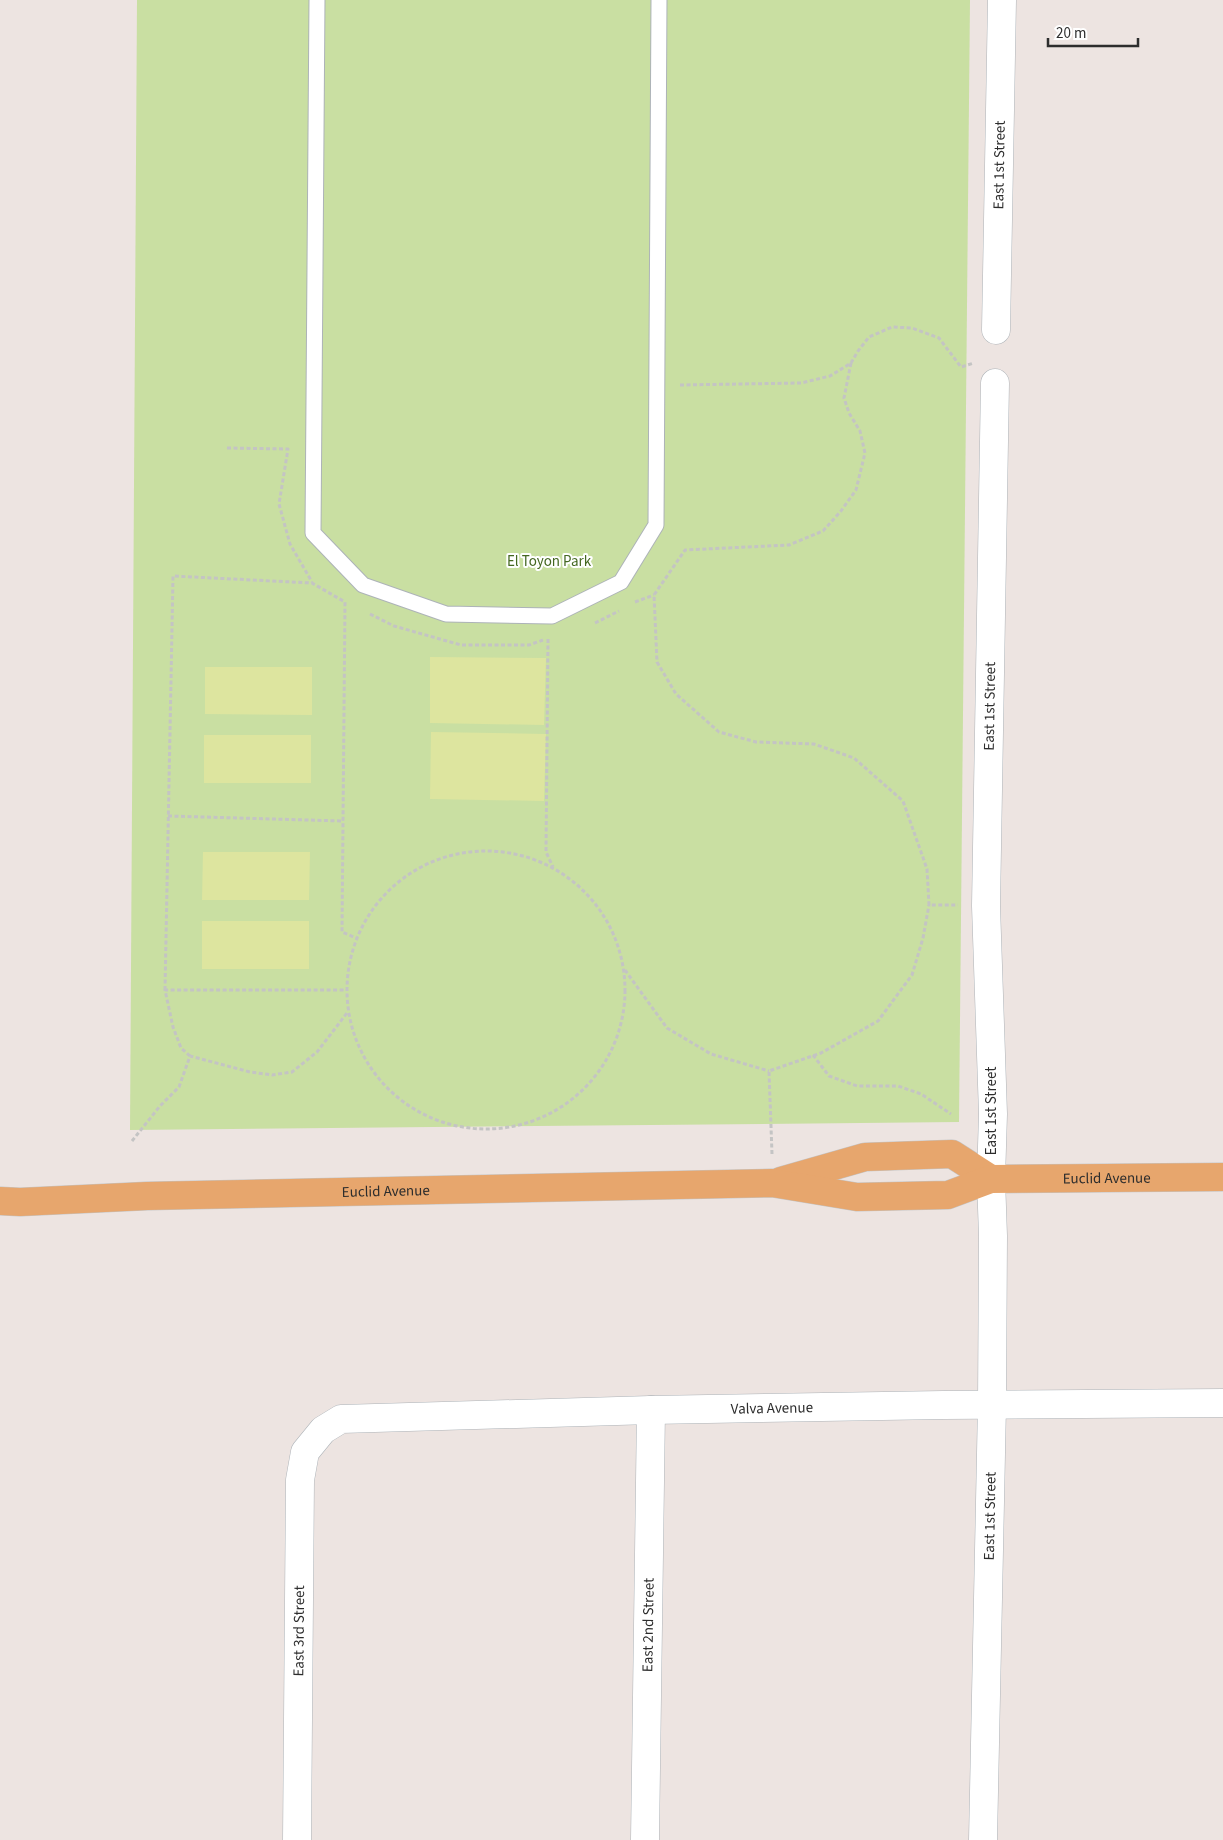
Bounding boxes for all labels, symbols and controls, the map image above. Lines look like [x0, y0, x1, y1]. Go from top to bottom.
scale bar [1048, 15, 1138, 47]
text: 20 m [1056, 23, 1086, 44]
street label: East 1st Street [988, 120, 1010, 210]
park label: El Toyon Park [507, 551, 592, 572]
street label: East 1st Street [978, 662, 1001, 751]
street label: East 1st Street [981, 1067, 1002, 1155]
street label: Euclid Avenue [1063, 1167, 1151, 1189]
street label: Euclid Avenue [342, 1180, 430, 1202]
street label: Valva Avenue [731, 1397, 813, 1419]
street label: East 1st Street [978, 1471, 1001, 1561]
street label: East 2nd Street [637, 1578, 659, 1672]
street label: East 3rd Street [288, 1585, 310, 1677]

